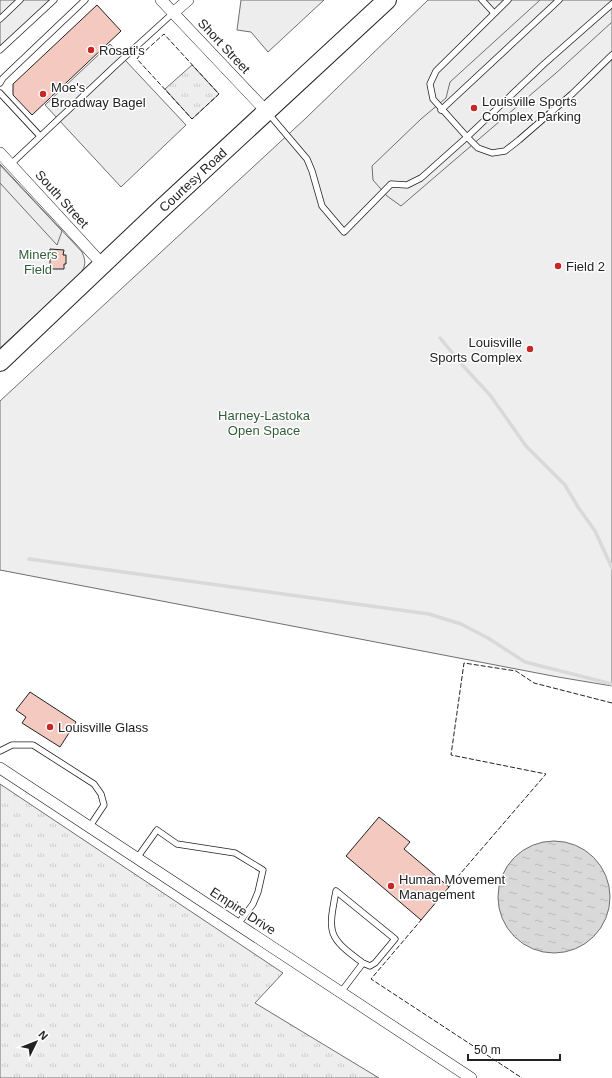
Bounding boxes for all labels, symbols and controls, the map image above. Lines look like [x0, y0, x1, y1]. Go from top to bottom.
street label: Short Street [195, 16, 253, 77]
place label: Rosati's [99, 43, 145, 58]
marker: Rosati's [86, 45, 96, 55]
place label: Moe's Broadway Bagel [51, 80, 146, 110]
marker: Moe's Broadway Bagel [38, 89, 48, 99]
place label: Louisville Sports Complex Parking [482, 94, 581, 124]
marker: Louisville Sports Complex Parking [469, 103, 479, 113]
street label: Courtesy Road [156, 145, 230, 215]
street label: South Street [32, 167, 92, 231]
park label: Miners Field [18, 247, 58, 277]
place label: Field 2 [566, 259, 605, 274]
marker: Field 2 [553, 261, 563, 271]
place label: Louisville Sports Complex [430, 335, 522, 365]
marker: Louisville Sports Complex [525, 344, 535, 354]
park label: Harney-Lastoka Open Space [218, 408, 311, 438]
place label: Louisville Glass [58, 720, 149, 735]
marker: Louisville Glass [45, 722, 55, 732]
place label: Human Movement Management [399, 872, 506, 902]
marker: Human Movement Management [386, 881, 396, 891]
street label: Empire Drive [207, 884, 279, 938]
north arrow [16, 1022, 56, 1062]
text: N [36, 1028, 50, 1042]
scale bar [468, 1036, 560, 1062]
text: 50 m [474, 1043, 501, 1057]

